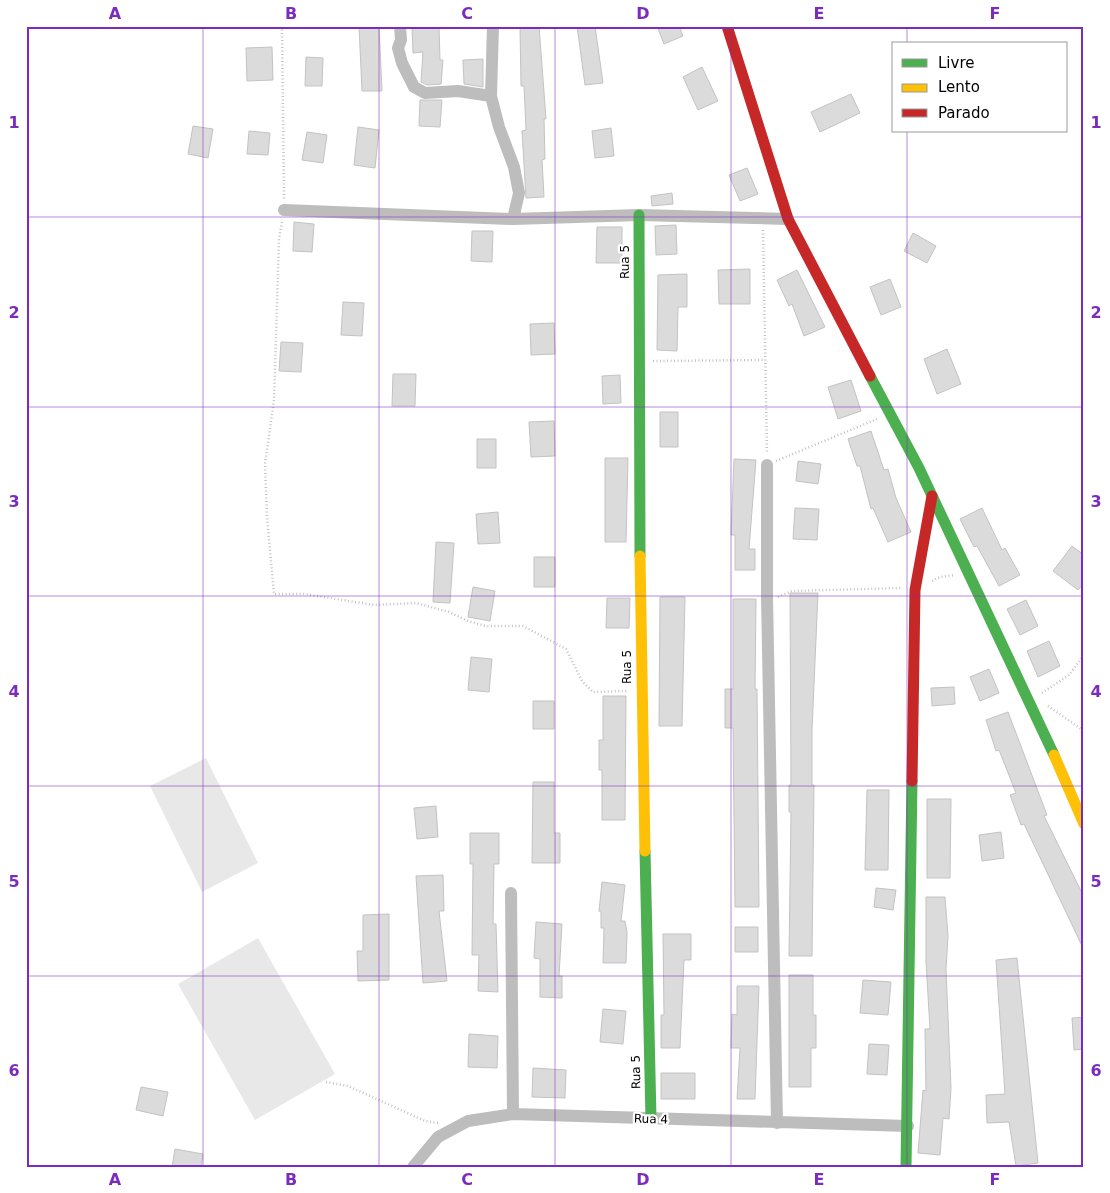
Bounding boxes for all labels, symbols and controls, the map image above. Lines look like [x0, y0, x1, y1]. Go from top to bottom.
text: A [109, 4, 122, 23]
text: B [285, 4, 297, 23]
text: C [461, 4, 473, 23]
text: D [636, 4, 650, 23]
text: E [814, 4, 824, 23]
text: F [990, 4, 1000, 23]
legend [892, 42, 1068, 132]
text: Livre [938, 54, 974, 72]
text: Lento [938, 78, 980, 96]
text: Parado [938, 104, 990, 122]
text: 1 [8, 113, 20, 132]
text: 1 [1090, 113, 1102, 132]
street label: Rua 5 [618, 245, 632, 279]
text: 2 [8, 303, 20, 322]
text: 2 [1090, 303, 1102, 322]
text: 3 [8, 492, 20, 511]
text: 3 [1090, 492, 1102, 511]
street label: Rua 5 [620, 650, 634, 684]
text: 4 [8, 682, 20, 701]
text: 4 [1090, 682, 1102, 701]
text: 5 [8, 872, 20, 891]
text: 5 [1090, 872, 1102, 891]
street label: Rua 5 [629, 1055, 643, 1089]
text: 6 [8, 1061, 20, 1080]
text: 6 [1090, 1061, 1102, 1080]
street label: Rua 4 [634, 1111, 668, 1127]
text: A [109, 1170, 122, 1189]
text: B [285, 1170, 297, 1189]
text: C [461, 1170, 473, 1189]
text: D [636, 1170, 650, 1189]
text: E [814, 1170, 824, 1189]
text: F [990, 1170, 1000, 1189]

